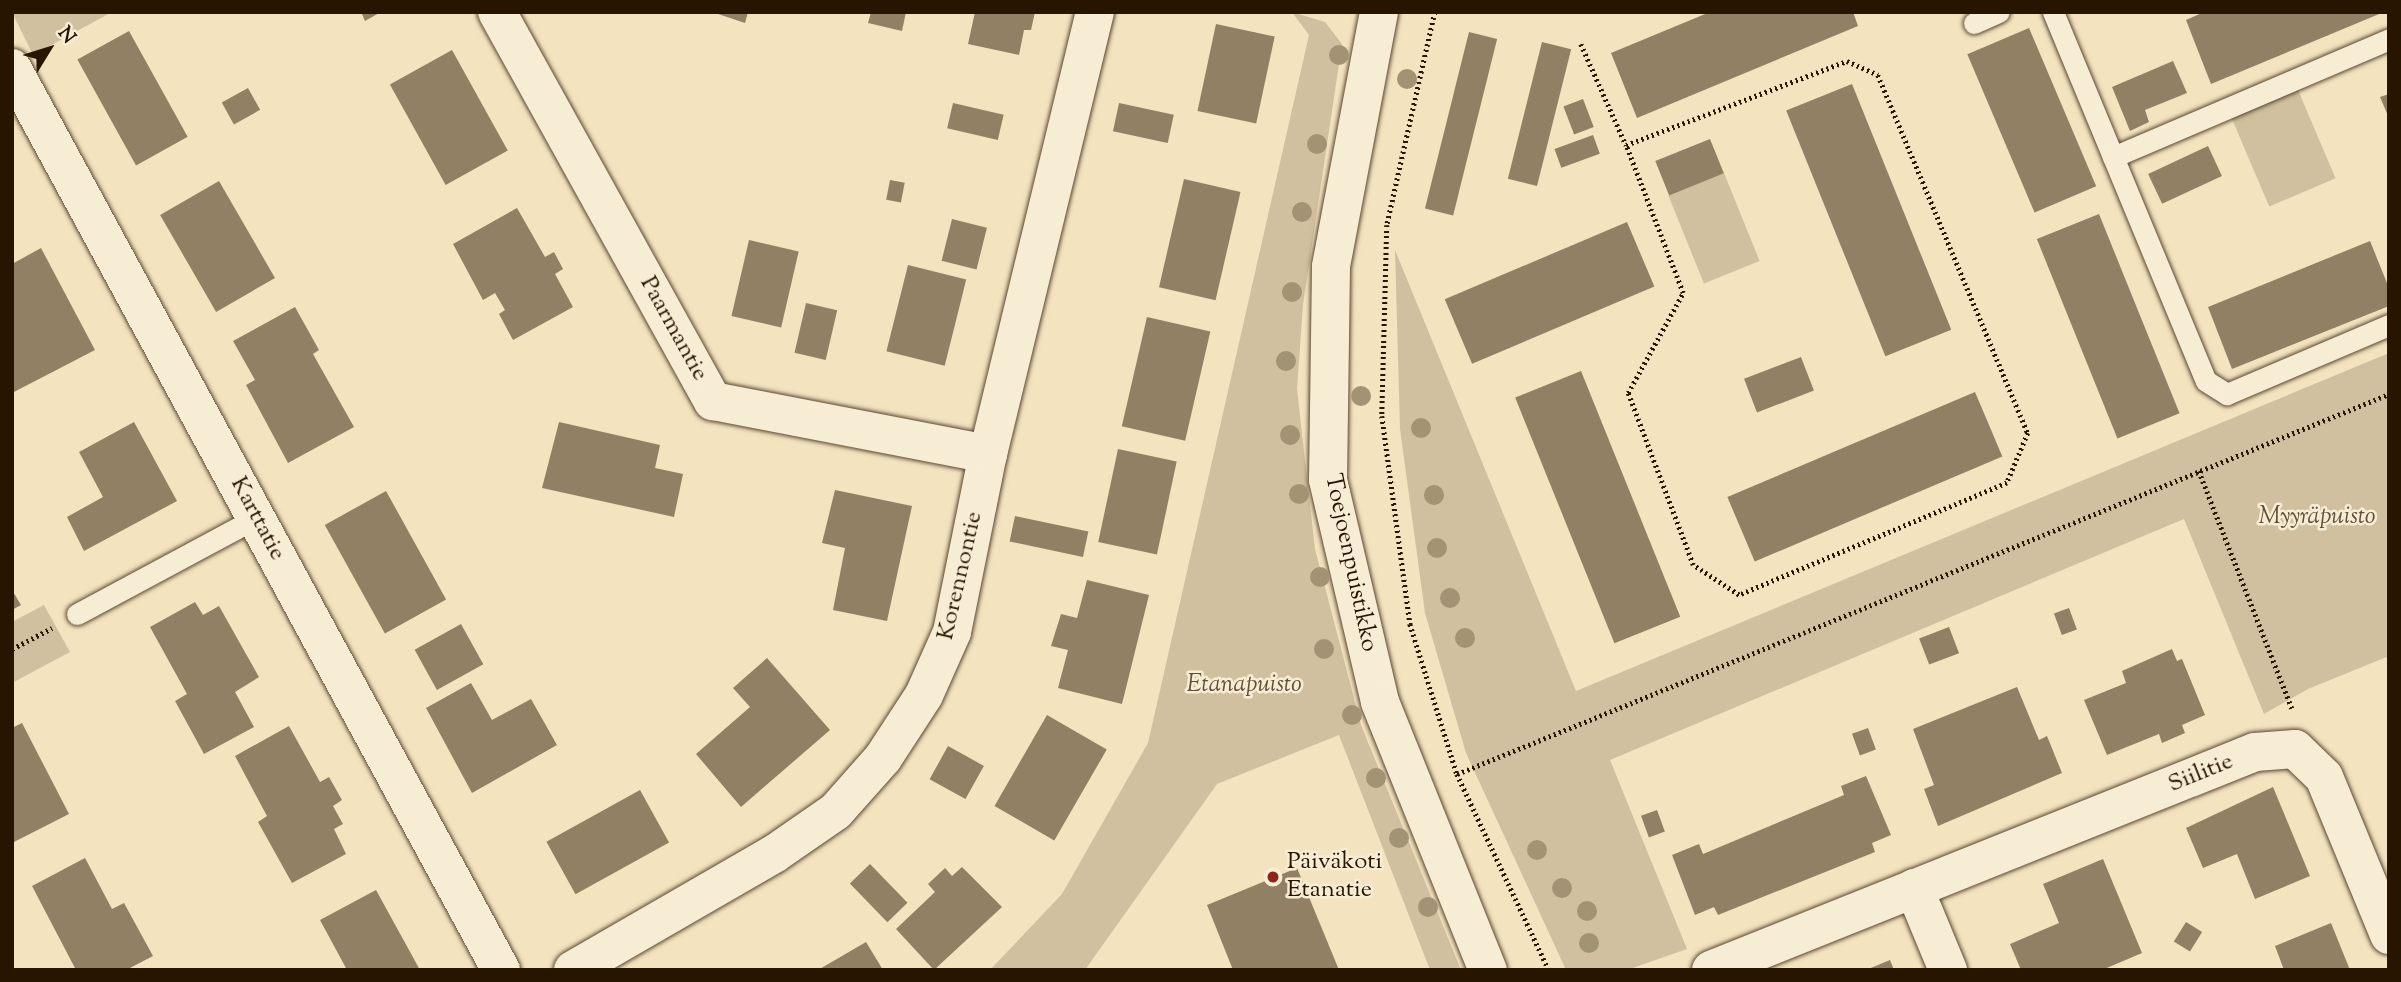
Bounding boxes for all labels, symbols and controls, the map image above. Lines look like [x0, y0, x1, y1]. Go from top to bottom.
north arrow [14, 14, 84, 84]
text: N [51, 21, 81, 50]
street label: Paarmantie [633, 272, 713, 386]
street label: Toejoenpuistikko [1317, 471, 1383, 655]
street label: Karttatie [223, 472, 291, 566]
park label: Myyräpuisto [2259, 504, 2375, 532]
street label: Korennontie [932, 509, 990, 643]
park label: Etanapuisto [1186, 672, 1302, 700]
street label: Siilitie [2164, 748, 2238, 800]
place label: Päiväkoti Etanatie [1287, 849, 1382, 905]
marker: Päiväkoti Etanatie [1265, 869, 1281, 885]

